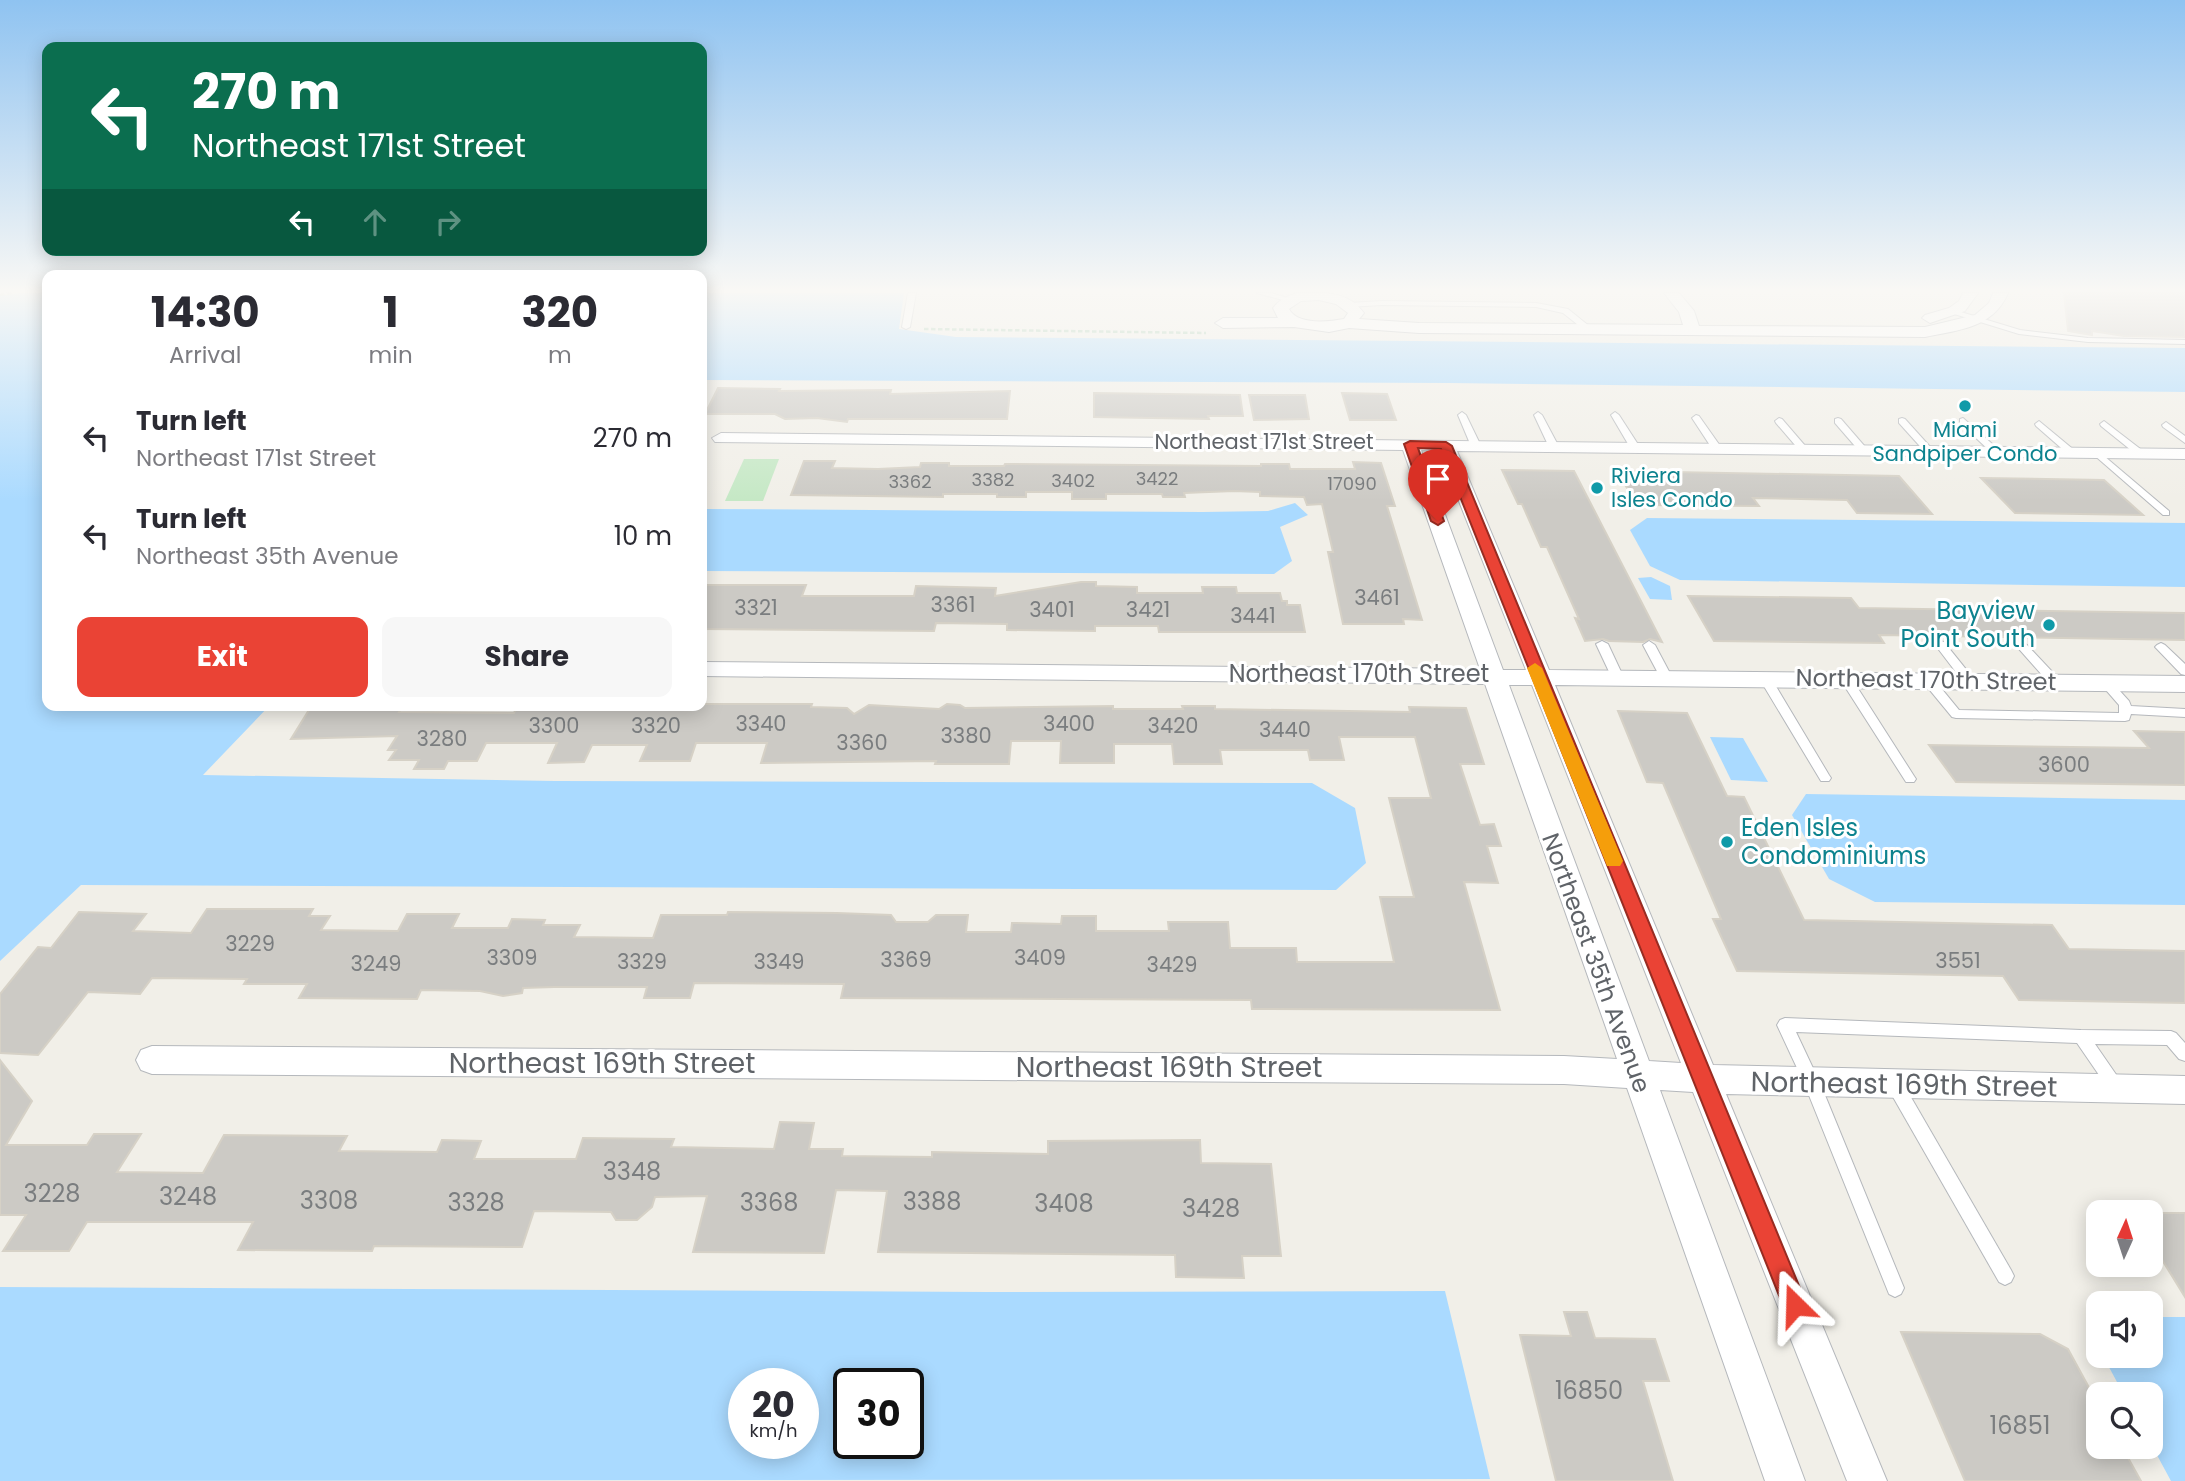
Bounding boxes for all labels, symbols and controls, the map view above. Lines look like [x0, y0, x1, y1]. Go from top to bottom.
text: 270 m [192, 58, 340, 126]
icon: left [77, 70, 168, 161]
text: Northeast 171st Street [192, 123, 526, 168]
icon: left [283, 203, 321, 241]
icon: ahead [356, 203, 394, 241]
icon: right [429, 203, 467, 241]
text: 14:30 [151, 283, 260, 342]
text: 1 [383, 283, 398, 342]
text: 320 [521, 283, 598, 342]
text: Arrival [169, 339, 241, 371]
text: min [369, 339, 413, 371]
text: m [548, 339, 572, 371]
marker: Miami Sandpiper Condo [1957, 398, 1973, 414]
text: Turn left [136, 403, 247, 439]
place label: Miami Sandpiper Condo [1873, 415, 2057, 468]
icon: left [77, 419, 115, 457]
text: 270 m [593, 420, 672, 456]
street label: Northeast 171st Street [1154, 427, 1374, 456]
text: Northeast 171st Street [136, 442, 376, 474]
pin [1408, 449, 1468, 521]
icon: arrive [1419, 460, 1457, 498]
place label: Riviera Isles Condo [1611, 461, 1733, 514]
house number: 3422 [1136, 466, 1178, 491]
house number: 3382 [972, 467, 1014, 492]
house number: 3402 [1051, 468, 1095, 493]
house number: 3362 [889, 469, 931, 494]
house number: 17090 [1327, 471, 1377, 496]
marker: Riviera Isles Condo [1589, 480, 1605, 496]
text: Turn left [136, 501, 247, 537]
icon: left [77, 517, 115, 555]
text: 10 m [614, 518, 672, 554]
text: Northeast 35th Avenue [136, 540, 398, 572]
house number: 3461 [1354, 583, 1400, 612]
house number: 3361 [931, 590, 975, 619]
house number: 3321 [734, 593, 778, 622]
place label: Bayview Point South [1900, 594, 2035, 655]
house number: 3401 [1029, 595, 1075, 624]
house number: 3421 [1126, 595, 1170, 624]
house number: 3441 [1230, 601, 1276, 630]
button: Exit [77, 617, 368, 697]
button: Share [382, 617, 672, 697]
marker: Bayview Point South [2041, 617, 2057, 633]
street label: Northeast 170th Street [1229, 657, 1489, 690]
street label: Northeast 170th Street [1795, 661, 2057, 698]
house number: 3340 [735, 709, 787, 738]
house number: 3400 [1043, 709, 1095, 738]
house number: 3300 [528, 711, 580, 740]
house number: 3320 [631, 711, 681, 740]
house number: 3420 [1148, 711, 1198, 740]
house number: 3440 [1259, 715, 1311, 744]
house number: 3380 [940, 721, 992, 750]
house number: 3280 [417, 724, 467, 753]
house number: 3360 [836, 728, 888, 757]
house number: 3600 [2038, 750, 2090, 779]
place label: Eden Isles Condominiums [1741, 811, 1926, 872]
street label: Northeast 35th Avenue [1534, 828, 1659, 1097]
marker: Eden Isles Condominiums [1719, 834, 1735, 850]
house number: 3229 [225, 929, 275, 958]
house number: 3309 [486, 943, 538, 972]
house number: 3409 [1014, 943, 1066, 972]
house number: 3369 [880, 945, 932, 974]
house number: 3551 [1935, 946, 1981, 975]
house number: 3329 [617, 947, 667, 976]
house number: 3349 [753, 947, 805, 976]
house number: 3249 [351, 949, 401, 978]
house number: 3429 [1147, 950, 1197, 979]
street label: Northeast 169th Street [449, 1044, 755, 1083]
street label: Northeast 169th Street [1016, 1048, 1322, 1087]
street label: Northeast 169th Street [1750, 1062, 2058, 1107]
house number: 3348 [603, 1155, 661, 1188]
house number: 3228 [24, 1177, 80, 1210]
house number: 3248 [159, 1180, 217, 1213]
house number: 3308 [300, 1184, 358, 1217]
house number: 3388 [903, 1185, 961, 1218]
house number: 3328 [447, 1186, 505, 1219]
house number: 3368 [740, 1186, 798, 1219]
house number: 3408 [1034, 1187, 1094, 1220]
house number: 3428 [1182, 1192, 1240, 1225]
north arrow [2086, 1200, 2163, 1278]
map controls [2086, 1200, 2163, 1459]
position arrow [1758, 1268, 1832, 1342]
button: sound [2086, 1291, 2163, 1368]
speed limit sign: 30 [833, 1368, 924, 1459]
house number: 16850 [1555, 1374, 1623, 1407]
text: 20 [752, 1380, 795, 1429]
button: search [2086, 1382, 2163, 1459]
house number: 16851 [1990, 1409, 2050, 1442]
text: km/h [750, 1418, 797, 1443]

